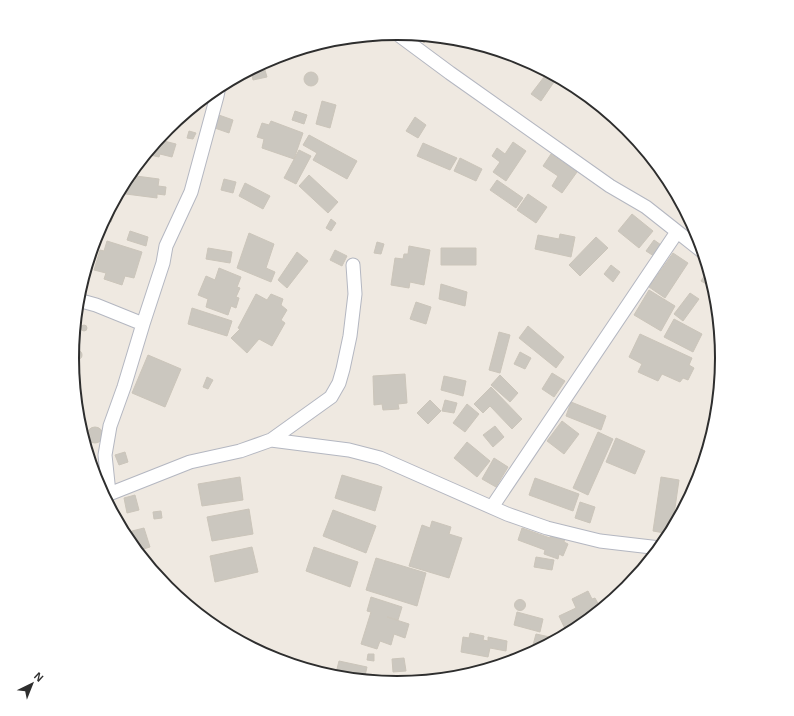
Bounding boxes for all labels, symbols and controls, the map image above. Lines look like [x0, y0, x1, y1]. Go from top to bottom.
north arrow [12, 664, 52, 704]
text: N [32, 670, 46, 684]

